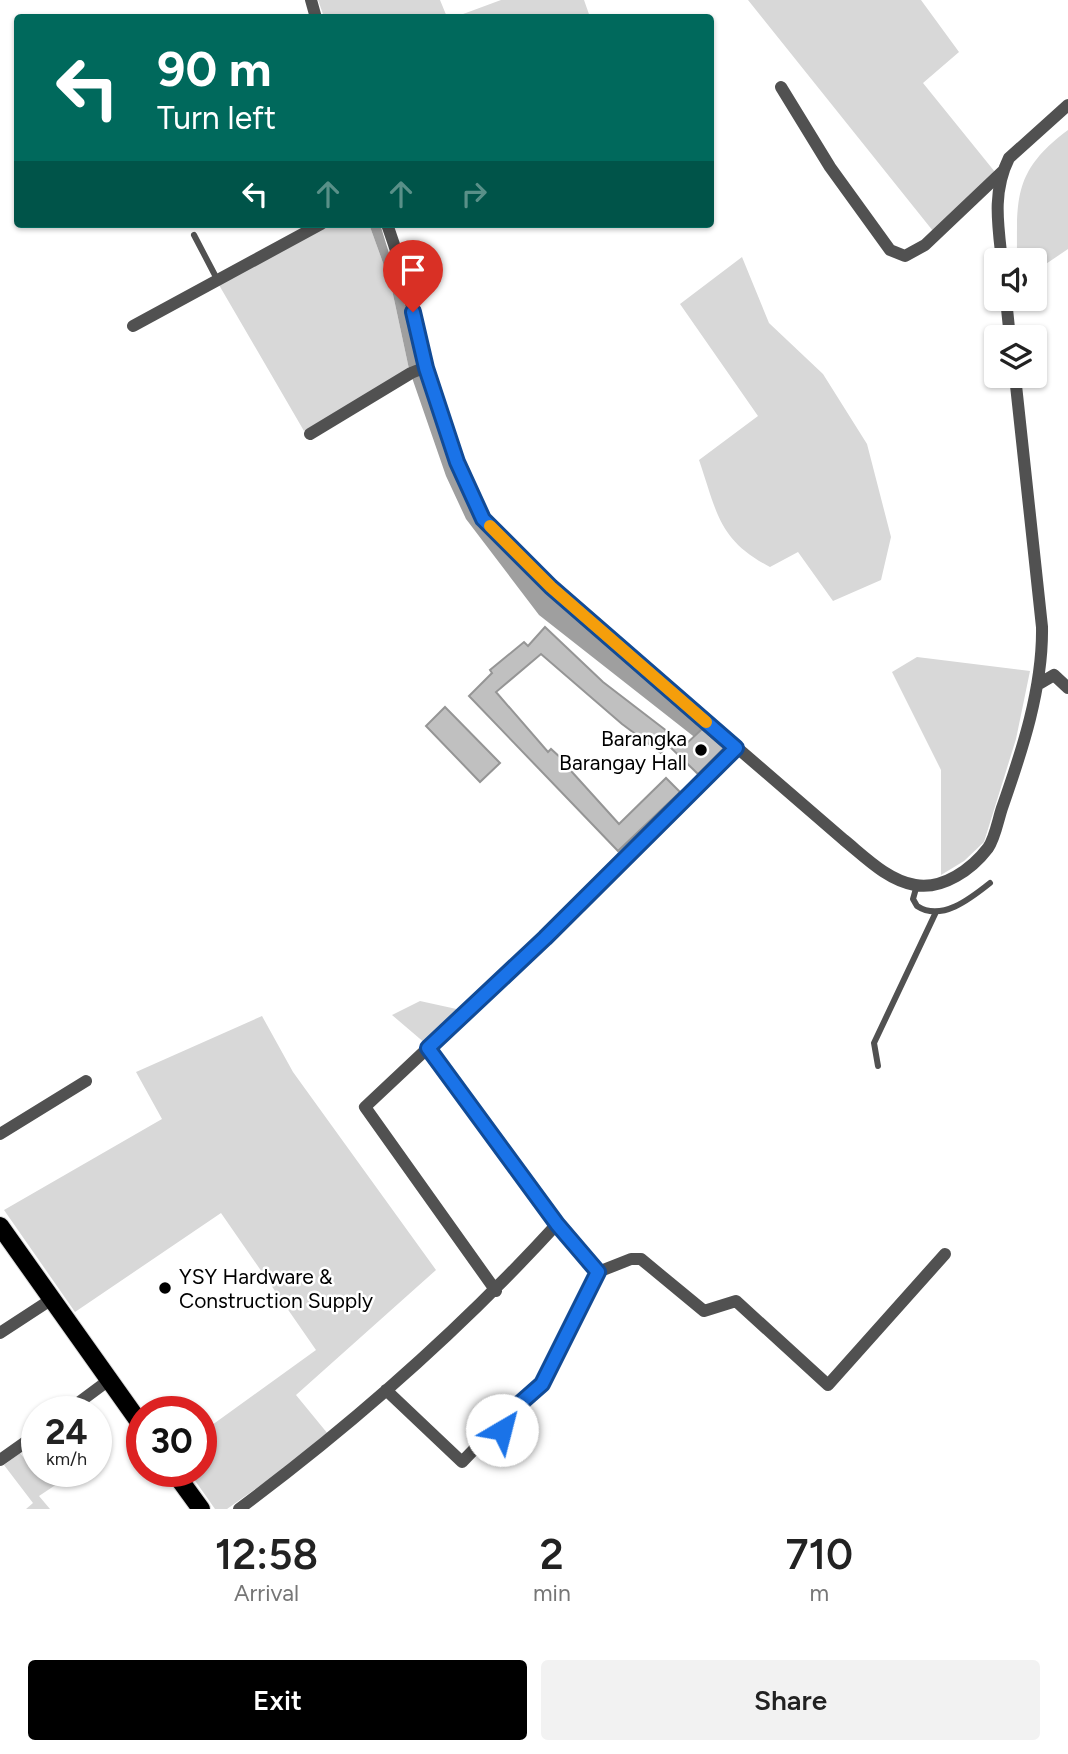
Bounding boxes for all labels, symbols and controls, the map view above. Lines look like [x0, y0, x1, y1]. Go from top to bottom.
text: 90 m [157, 39, 272, 98]
icon: left [42, 42, 133, 133]
text: Turn left [157, 99, 276, 137]
icon: left [236, 175, 274, 213]
icon: ahead [309, 175, 347, 213]
icon: ahead [382, 175, 420, 213]
icon: right [455, 175, 493, 213]
pin [383, 240, 443, 312]
map controls [984, 248, 1047, 388]
button: sound [984, 248, 1047, 311]
icon: arrive [394, 251, 432, 289]
button: layers [984, 325, 1047, 388]
place label: Barangka Barangay Hall [559, 726, 687, 775]
marker: Barangka Barangay Hall [693, 742, 709, 758]
place label: YSY Hardware & Construction Supply [179, 1264, 373, 1313]
marker: YSY Hardware & Construction Supply [157, 1280, 173, 1296]
position arrow [465, 1393, 539, 1467]
speed limit sign: 30 [126, 1396, 217, 1487]
text: 24 [45, 1411, 88, 1453]
text: km/h [46, 1448, 87, 1470]
text: 12:58 [215, 1529, 318, 1580]
text: 2 [540, 1529, 564, 1580]
text: 710 [786, 1529, 853, 1580]
text: Arrival [234, 1579, 299, 1607]
text: min [533, 1579, 571, 1607]
text: m [810, 1579, 829, 1607]
button: Exit [28, 1660, 527, 1740]
button: Share [541, 1660, 1040, 1740]

